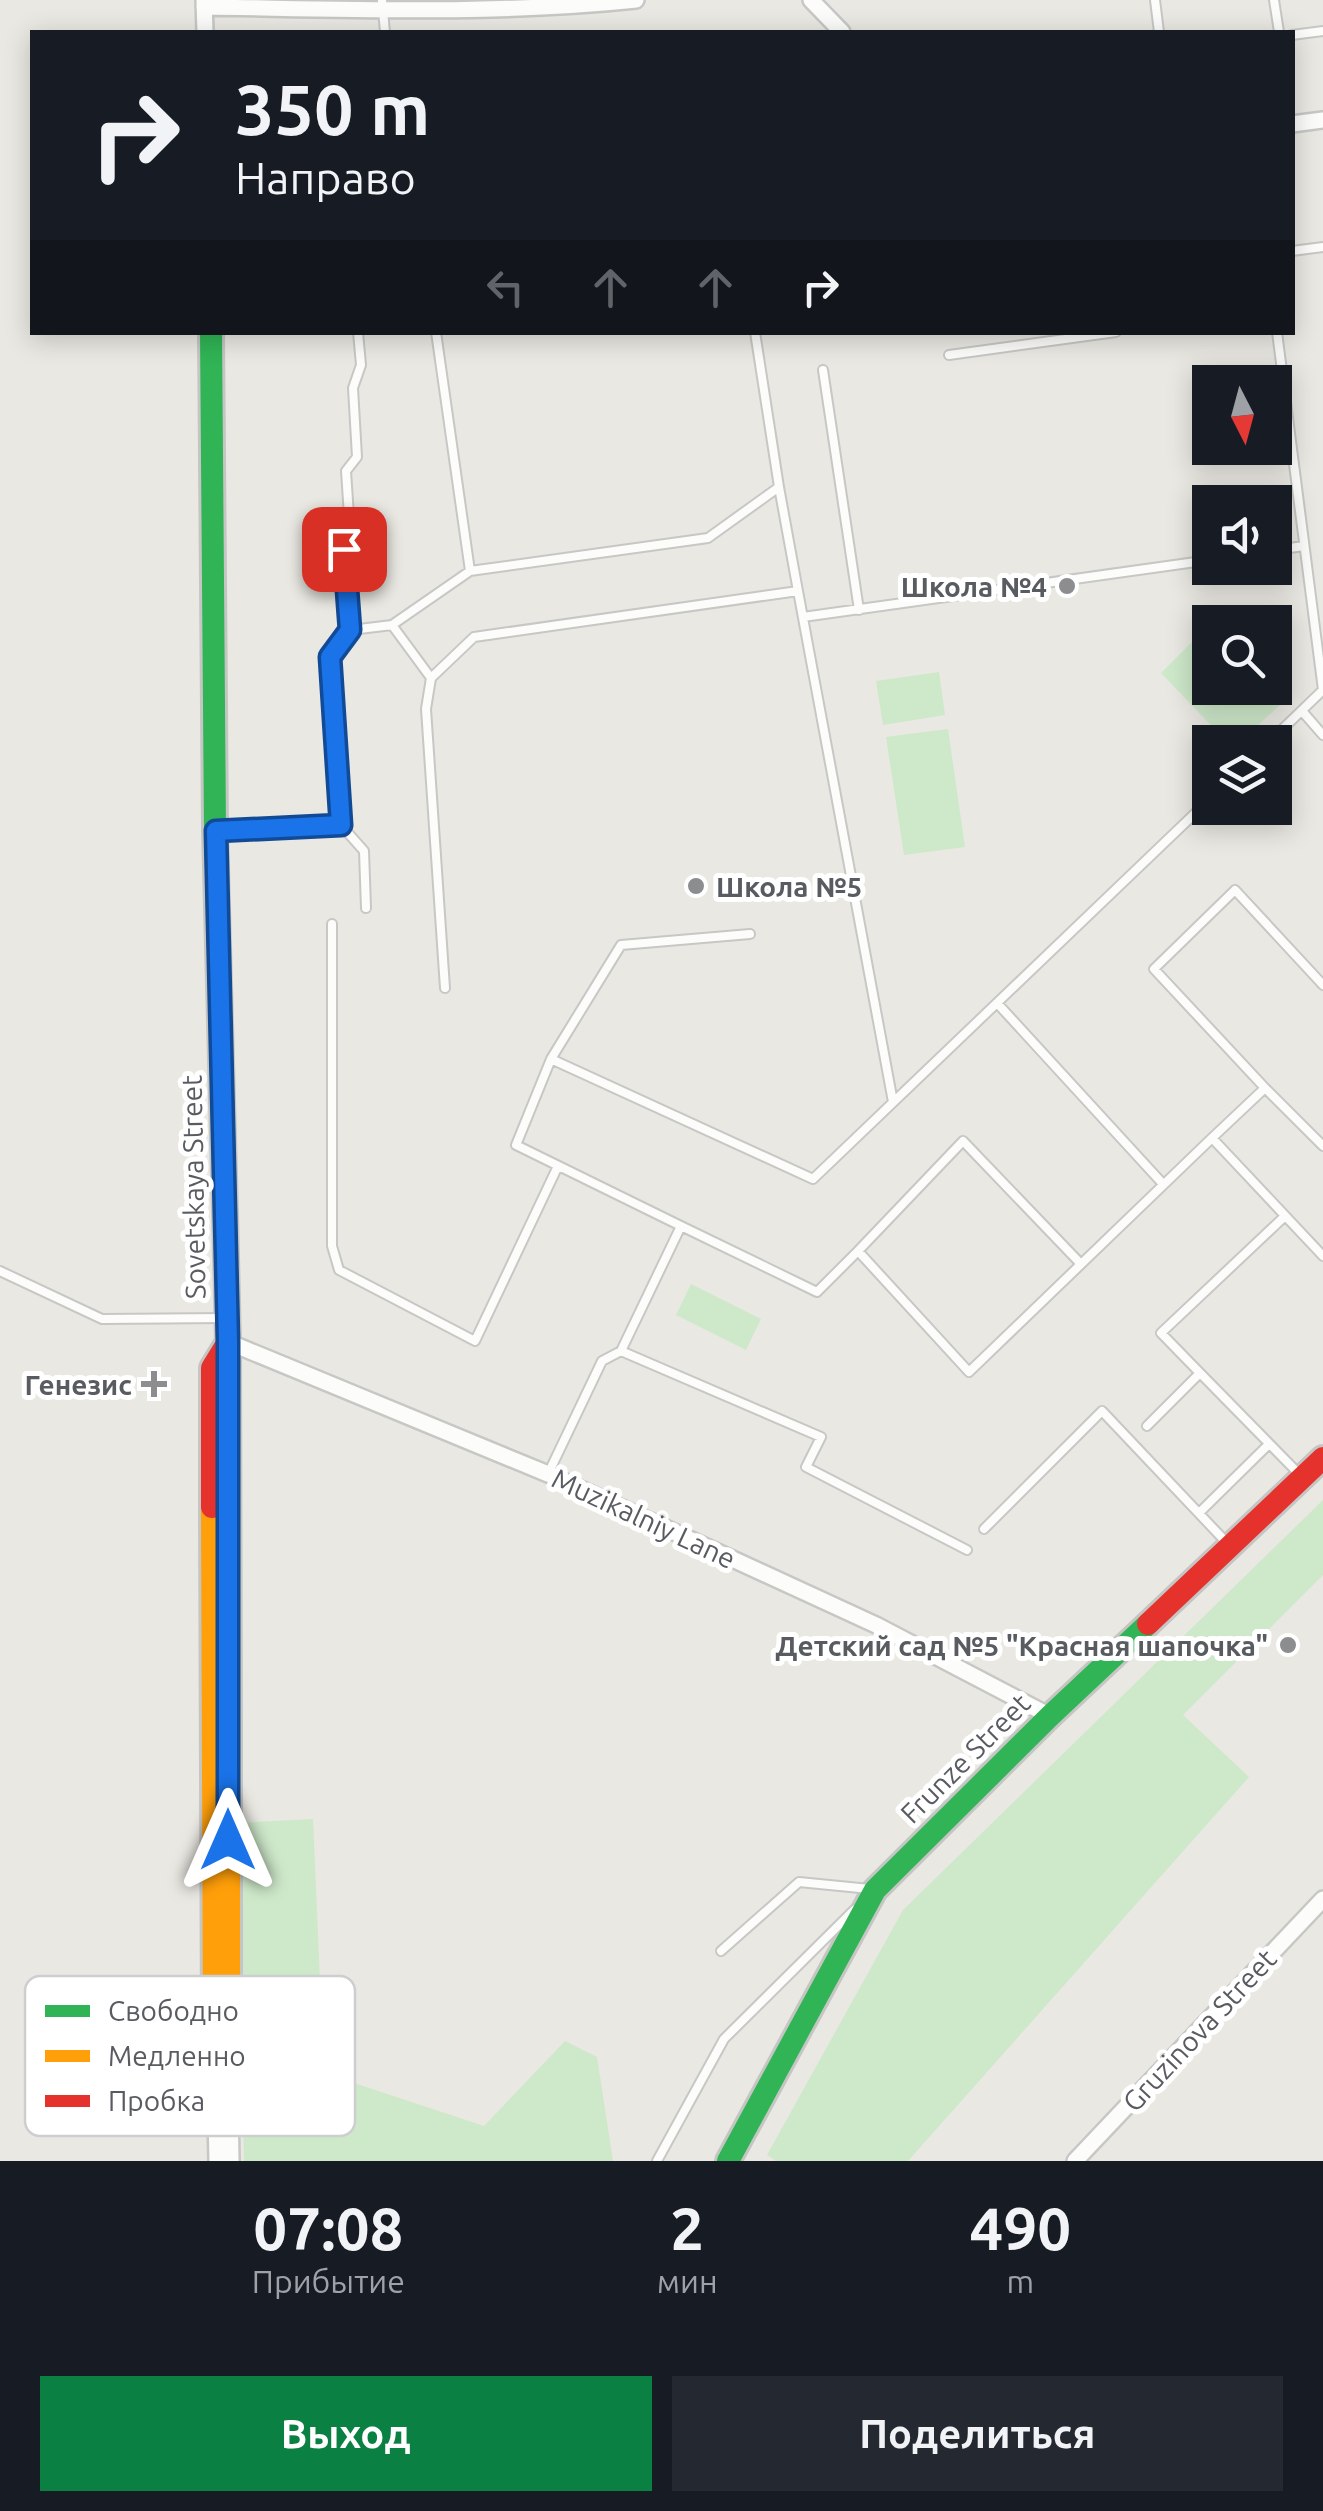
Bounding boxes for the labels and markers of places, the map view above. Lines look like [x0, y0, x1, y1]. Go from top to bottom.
pin [302, 507, 387, 592]
place label: Школа №4 [901, 571, 1047, 602]
marker: Школа №4 [1056, 575, 1078, 597]
place label: Школа №5 [716, 871, 862, 902]
marker: Школа №5 [685, 875, 707, 897]
place label: Генезис [25, 1369, 132, 1400]
marker: Генезис [141, 1371, 167, 1397]
place label: Детский сад №5 "Красная шапочка" [775, 1630, 1268, 1661]
marker: Детский сад №5 "Красная шапочка" [1277, 1634, 1299, 1656]

